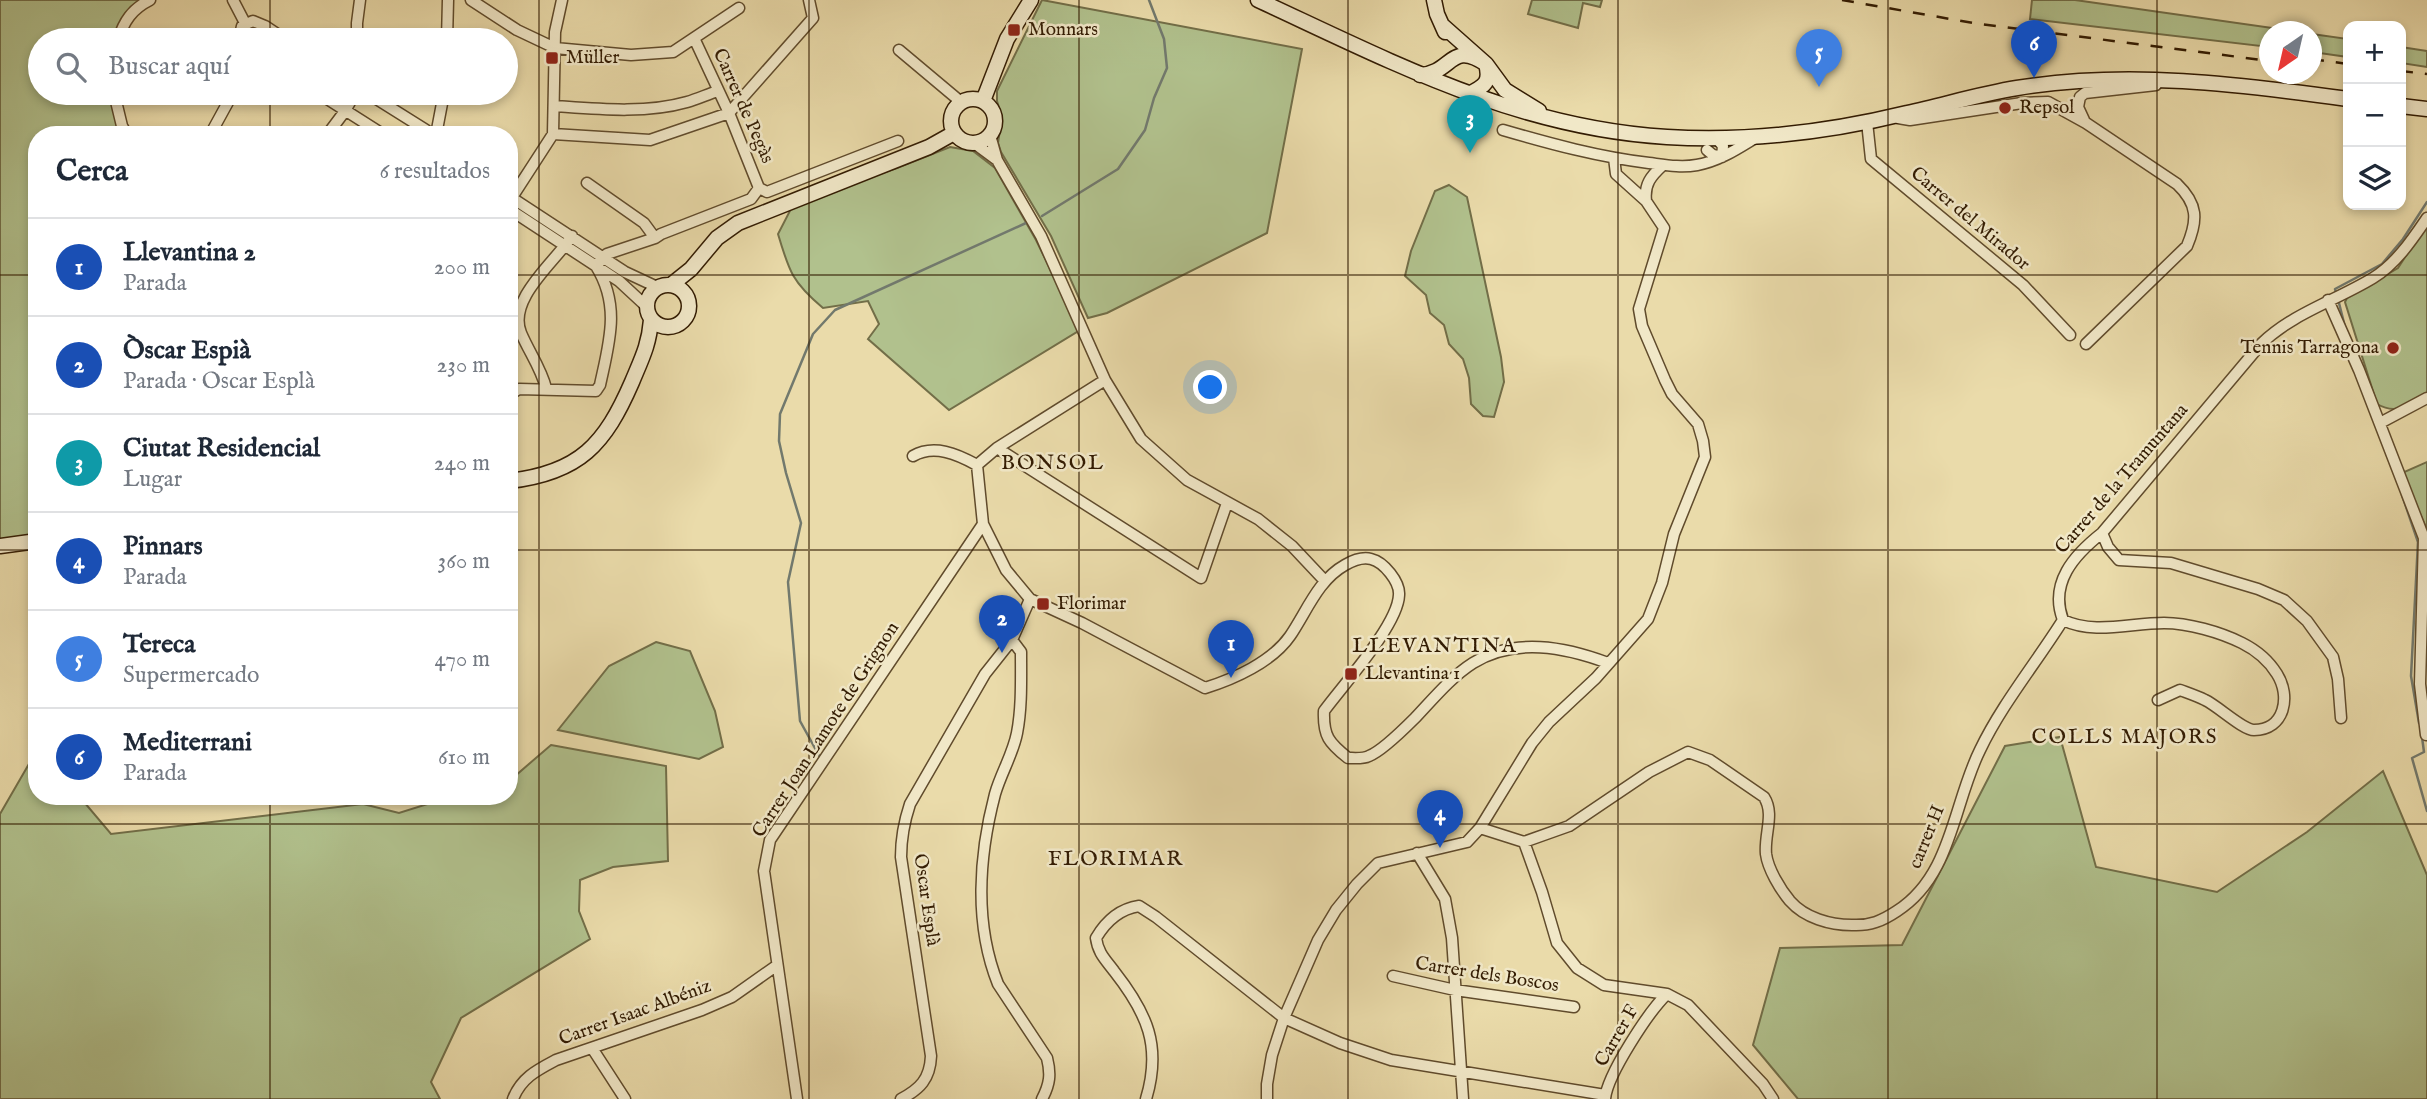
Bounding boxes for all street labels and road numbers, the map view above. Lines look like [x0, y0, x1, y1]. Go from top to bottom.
street label: Carrer de Pegàs [707, 45, 779, 167]
street label: Carrer del Mirador [1905, 162, 2035, 276]
street label: Carrer de la Tramuntana [2050, 398, 2194, 559]
street label: Carrer Joan Lamote de Grignon [747, 618, 905, 842]
street label: carrer H [1903, 802, 1951, 872]
street label: Oscar Esplà [908, 852, 944, 949]
street label: Carrer dels Boscos [1413, 952, 1561, 998]
street label: Carrer Isaac Albéniz [556, 974, 715, 1052]
street label: Carrer F [1590, 1001, 1644, 1071]

